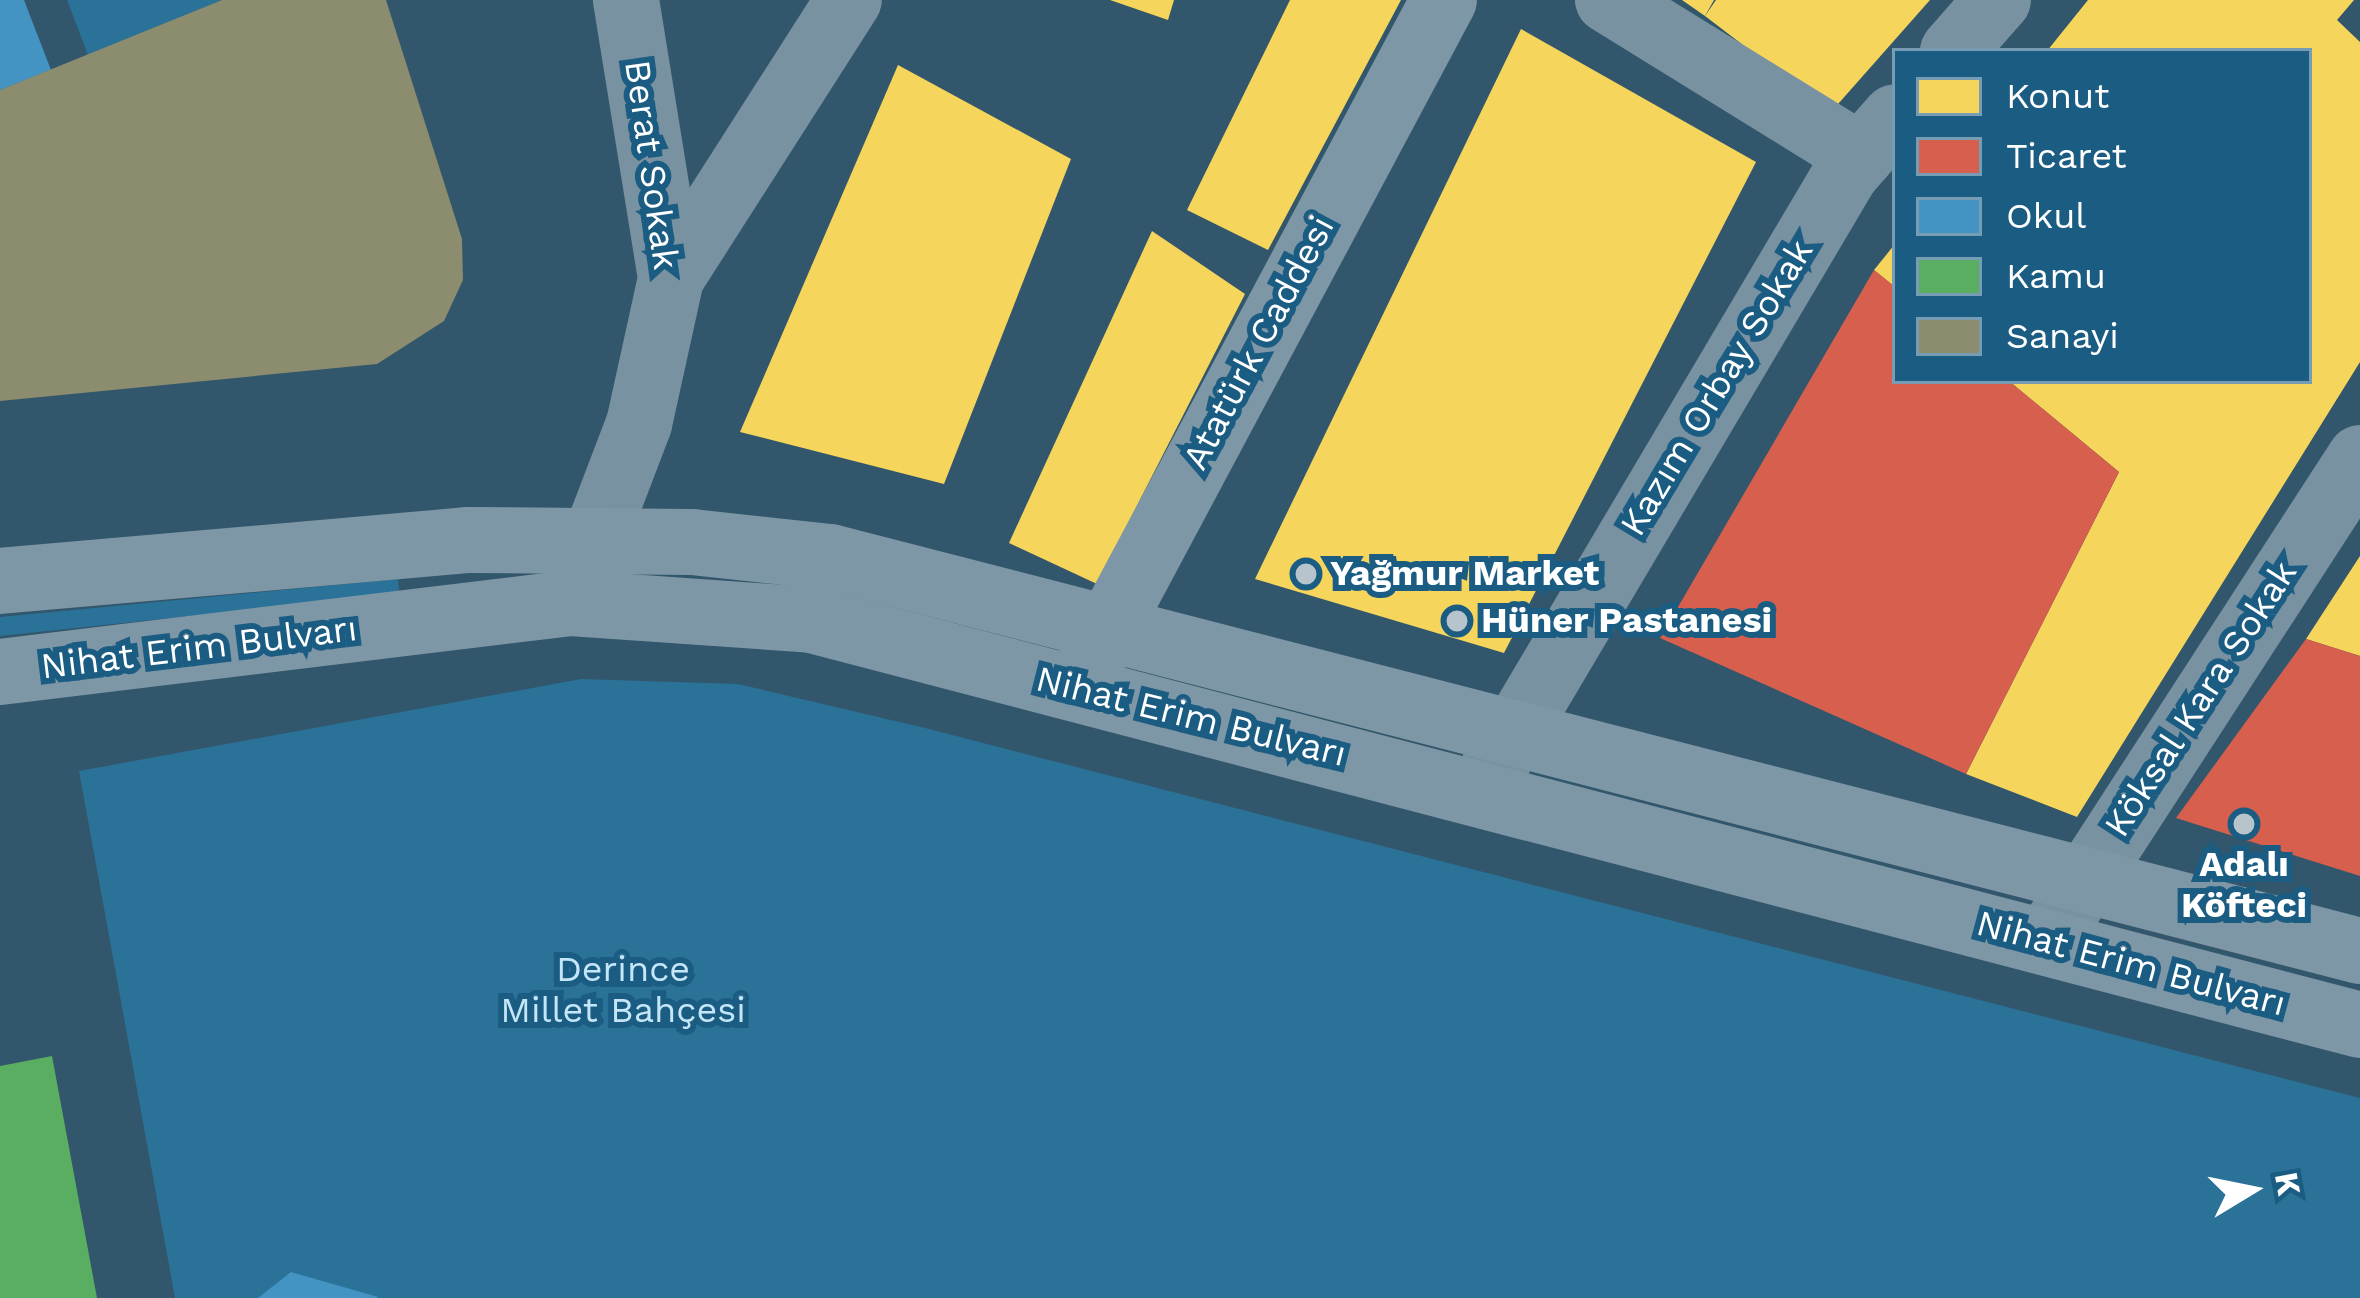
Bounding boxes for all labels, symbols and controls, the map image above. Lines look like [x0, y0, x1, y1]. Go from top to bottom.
legend [1892, 48, 2312, 384]
street label: Berat Sokak [615, 58, 687, 272]
text: Konut [2006, 75, 2109, 117]
text: Ticaret [2006, 135, 2127, 177]
text: Okul [2006, 195, 2086, 237]
street label: Atatürk Caddesi [1174, 209, 1344, 477]
street label: Kazım Orbay Sokak [1611, 232, 1823, 544]
text: Kamu [2006, 255, 2106, 297]
text: Sanayi [2006, 315, 2119, 357]
place label: Yağmur Market [1330, 552, 1600, 596]
street label: Köksal Kara Sokak [2095, 552, 2307, 846]
marker: Yağmur Market [1293, 561, 1319, 587]
place label: Hüner Pastanesi [1481, 599, 1773, 643]
street label: Nihat Erim Bulvarı [39, 607, 359, 689]
marker: Hüner Pastanesi [1444, 608, 1470, 634]
street label: Nihat Erim Bulvarı [1031, 658, 1351, 776]
marker: Adalı Köfteci [2231, 811, 2257, 837]
place label: Adalı Köfteci [2181, 842, 2307, 927]
street label: Nihat Erim Bulvarı [1972, 902, 2290, 1026]
park label: Derince Millet Bahçesi [500, 947, 746, 1032]
north arrow [2192, 1130, 2312, 1250]
text: K [2267, 1169, 2309, 1198]

